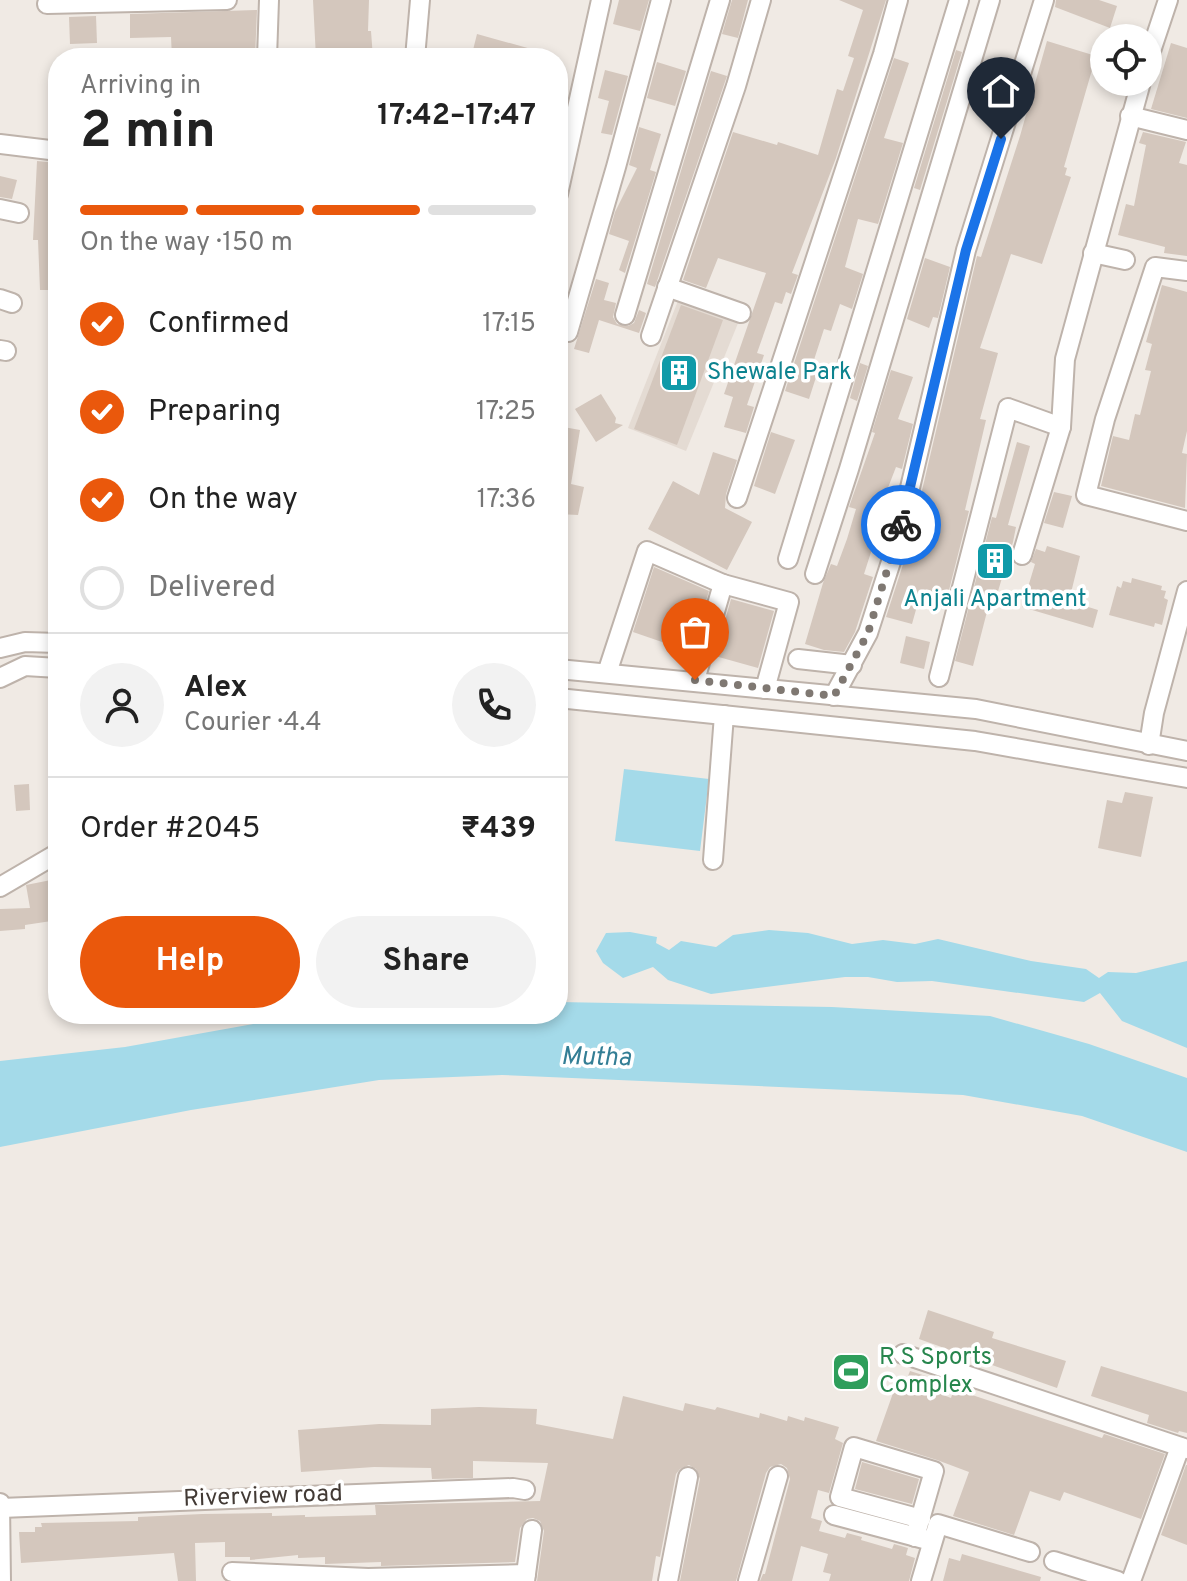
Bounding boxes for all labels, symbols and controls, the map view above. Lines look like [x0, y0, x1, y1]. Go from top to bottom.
map controls [1090, 24, 1162, 96]
button: locate [1090, 24, 1162, 96]
pin [967, 57, 1035, 139]
icon: home [979, 69, 1023, 113]
text: Arriving in [80, 70, 201, 103]
text: 17:42–17:47 [377, 98, 536, 135]
text: 2 min [80, 100, 216, 166]
text: On the way · 150 m [80, 227, 293, 260]
icon: check [80, 302, 124, 346]
text: Confirmed [148, 306, 290, 343]
text: 17:15 [482, 308, 536, 341]
building icon: Shewale Park [658, 352, 700, 394]
place label: Shewale Park [707, 358, 852, 388]
icon: check [80, 390, 124, 434]
text: Preparing [148, 394, 281, 431]
text: 17:25 [476, 396, 536, 429]
icon: check [80, 478, 124, 522]
text: On the way [148, 482, 298, 519]
text: 17:36 [477, 484, 536, 517]
courier [861, 485, 941, 565]
icon: bike [879, 503, 923, 547]
building icon: Anjali Apartment [974, 540, 1016, 582]
text: Delivered [148, 570, 276, 607]
place label: Anjali Apartment [903, 585, 1087, 615]
pin [661, 598, 729, 680]
icon: bag [673, 610, 717, 654]
button: person [80, 663, 164, 747]
button: phone [452, 663, 536, 747]
text: Alex [184, 670, 248, 707]
text: Courier · 4.4 [184, 707, 322, 740]
text: Order #2045 [80, 811, 260, 848]
text: ₹439 [461, 811, 536, 848]
button: Help [80, 916, 300, 1008]
button: Share [316, 916, 536, 1008]
water label: Mutha [561, 1041, 632, 1075]
place label: R S Sports Complex [879, 1343, 992, 1401]
sports icon: R S Sports Complex [830, 1351, 872, 1393]
street label: Riverview road [183, 1479, 343, 1515]

